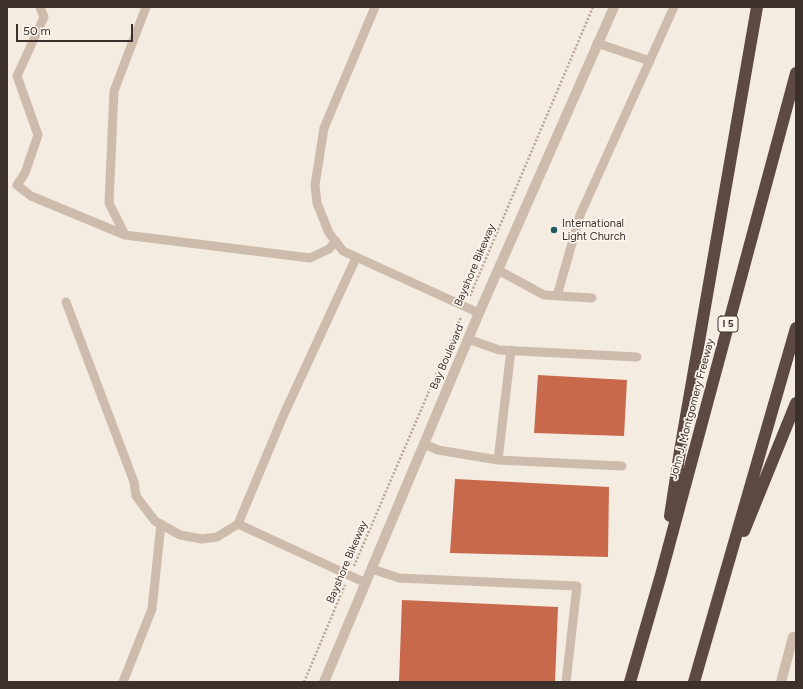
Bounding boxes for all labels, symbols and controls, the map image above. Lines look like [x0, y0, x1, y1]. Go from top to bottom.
scale bar [18, 16, 135, 42]
text: 50 m [23, 24, 51, 38]
place label: International Light Church [562, 217, 626, 243]
street label: Bayshore Bikeway [452, 222, 498, 308]
marker: International Light Church [549, 225, 559, 235]
road number: I 5 [718, 316, 738, 332]
street label: Bay Boulevard [427, 322, 467, 392]
street label: John J. Montgomery Freeway [667, 337, 717, 481]
street label: Bayshore Bikeway [324, 519, 370, 605]

